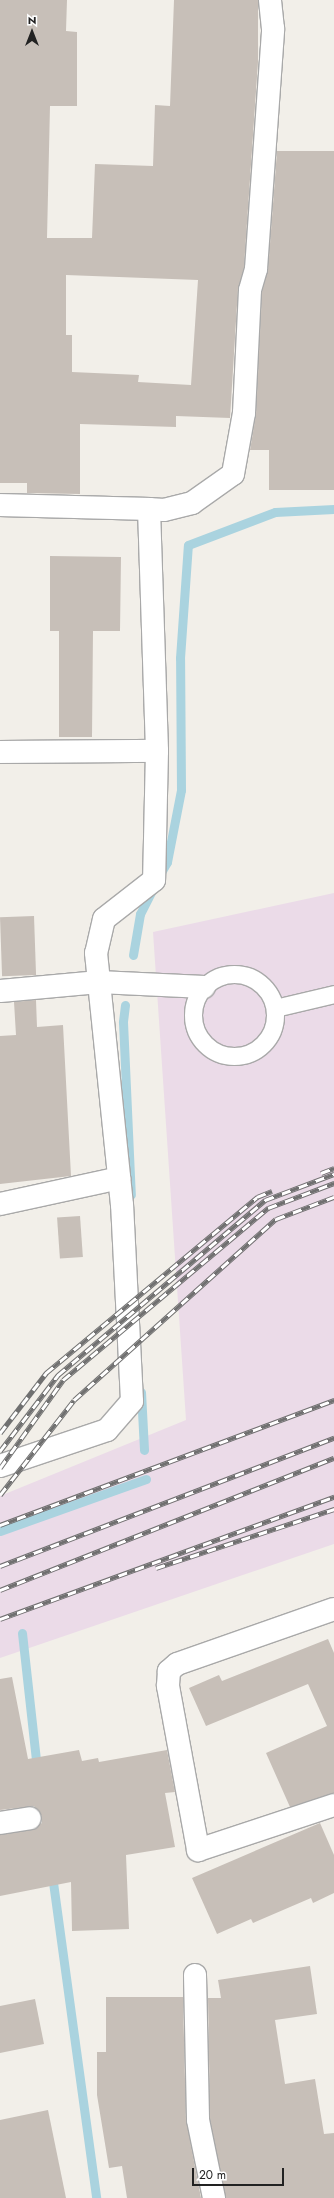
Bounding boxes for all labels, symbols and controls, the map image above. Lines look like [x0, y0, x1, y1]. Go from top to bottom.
north arrow [12, 12, 52, 52]
text: N [28, 12, 36, 28]
scale bar [194, 2160, 286, 2186]
text: 20 m [199, 2166, 226, 2184]

